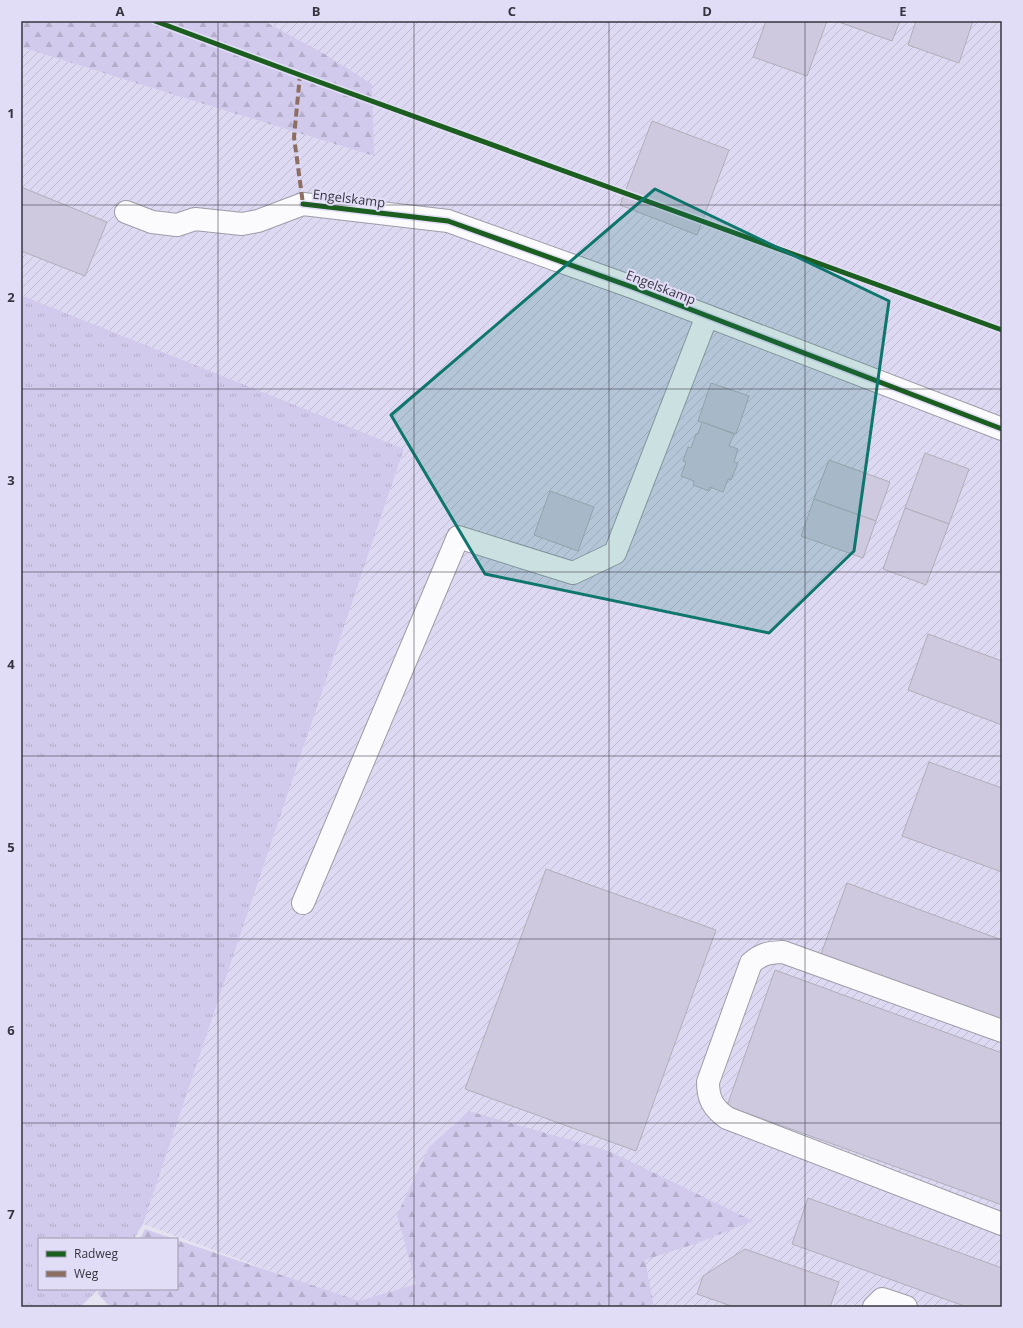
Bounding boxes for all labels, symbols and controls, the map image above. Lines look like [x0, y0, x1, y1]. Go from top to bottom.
text: A [116, 2, 125, 20]
text: B [312, 2, 321, 20]
text: C [508, 2, 516, 20]
text: D [702, 2, 712, 20]
text: E [899, 2, 907, 20]
text: 1 [7, 104, 15, 122]
street label: Engelskamp [312, 185, 386, 211]
street label: Engelskamp [624, 266, 698, 309]
text: 2 [7, 288, 15, 306]
text: 3 [7, 471, 15, 489]
text: 4 [7, 655, 15, 673]
text: 5 [7, 838, 15, 856]
text: 6 [7, 1021, 15, 1039]
text: 7 [7, 1205, 15, 1223]
legend [38, 1238, 178, 1290]
text: Radweg [74, 1245, 118, 1262]
text: Weg [74, 1265, 99, 1282]

